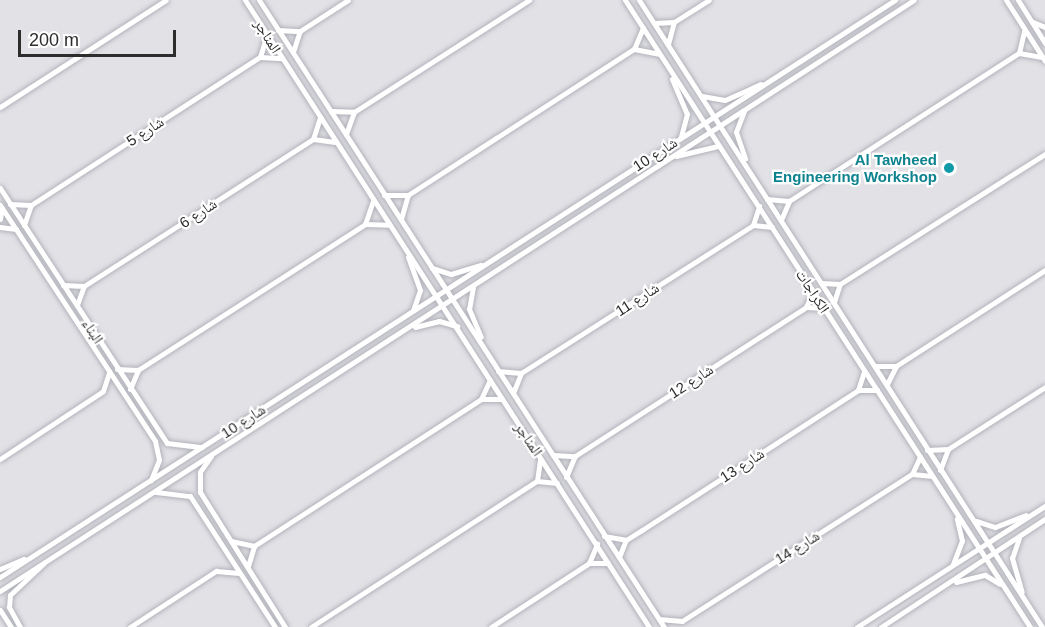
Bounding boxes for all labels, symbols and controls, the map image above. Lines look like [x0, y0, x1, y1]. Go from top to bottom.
street label: المناجر [251, 16, 285, 56]
scale bar [21, 18, 178, 56]
text: 200 m [29, 30, 79, 50]
street label: شارع 5 [123, 112, 167, 150]
street label: شارع 10 [629, 133, 681, 175]
place label: Al Tawheed Engineering Workshop [773, 150, 937, 185]
marker: Al Tawheed Engineering Workshop [942, 161, 956, 175]
street label: شارع 6 [176, 194, 220, 232]
street label: الكراجات [792, 266, 834, 316]
street label: شارع 11 [612, 278, 662, 320]
street label: البناء [78, 315, 108, 347]
street label: شارع 12 [665, 360, 717, 402]
street label: شارع 10 [217, 400, 269, 442]
street label: المناجر [511, 419, 547, 459]
street label: شارع 13 [716, 444, 768, 486]
street label: شارع 14 [771, 526, 823, 568]

